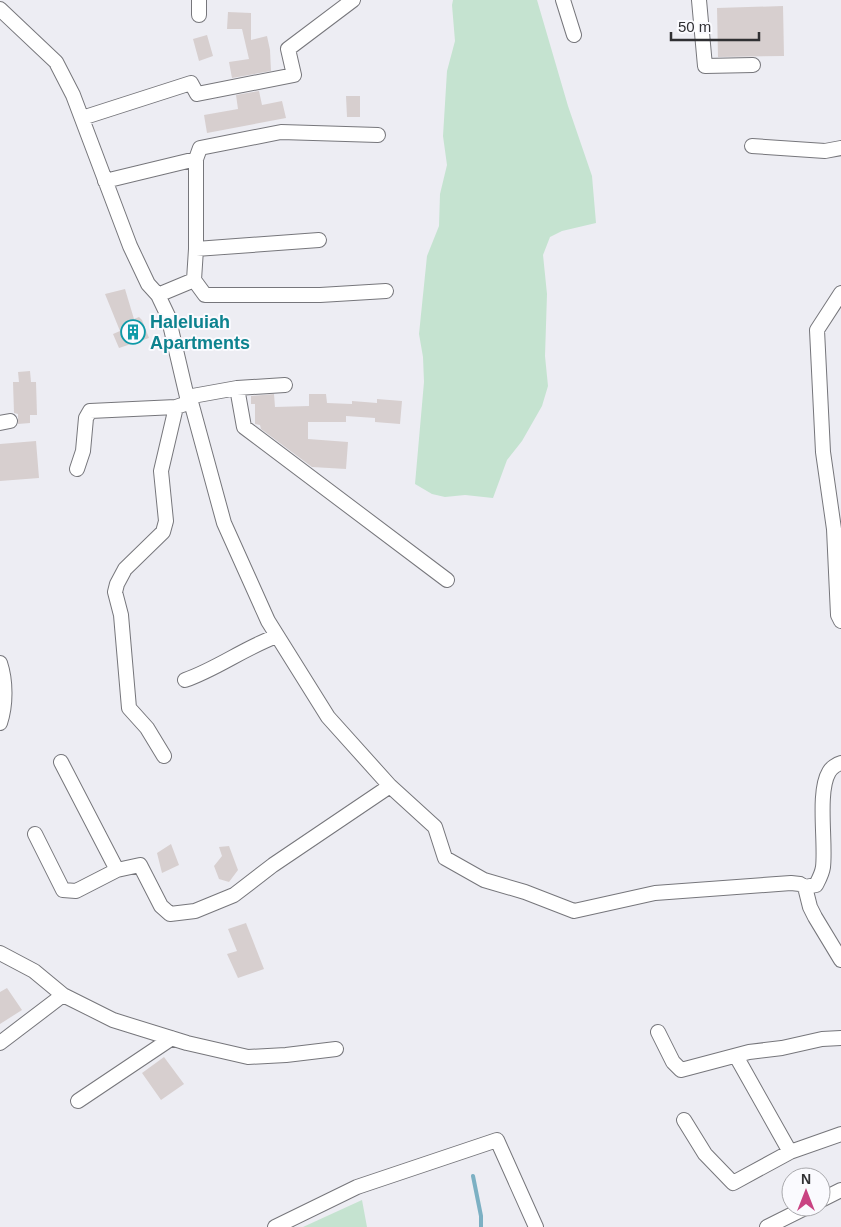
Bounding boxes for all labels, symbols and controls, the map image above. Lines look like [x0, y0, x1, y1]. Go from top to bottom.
scale bar [671, 10, 758, 42]
text: 50 m [678, 18, 711, 35]
place label: Haleluiah Apartments [150, 312, 250, 353]
building icon: Haleluiah Apartments [120, 319, 146, 345]
north arrow [781, 1167, 831, 1217]
text: N [801, 1171, 811, 1187]

